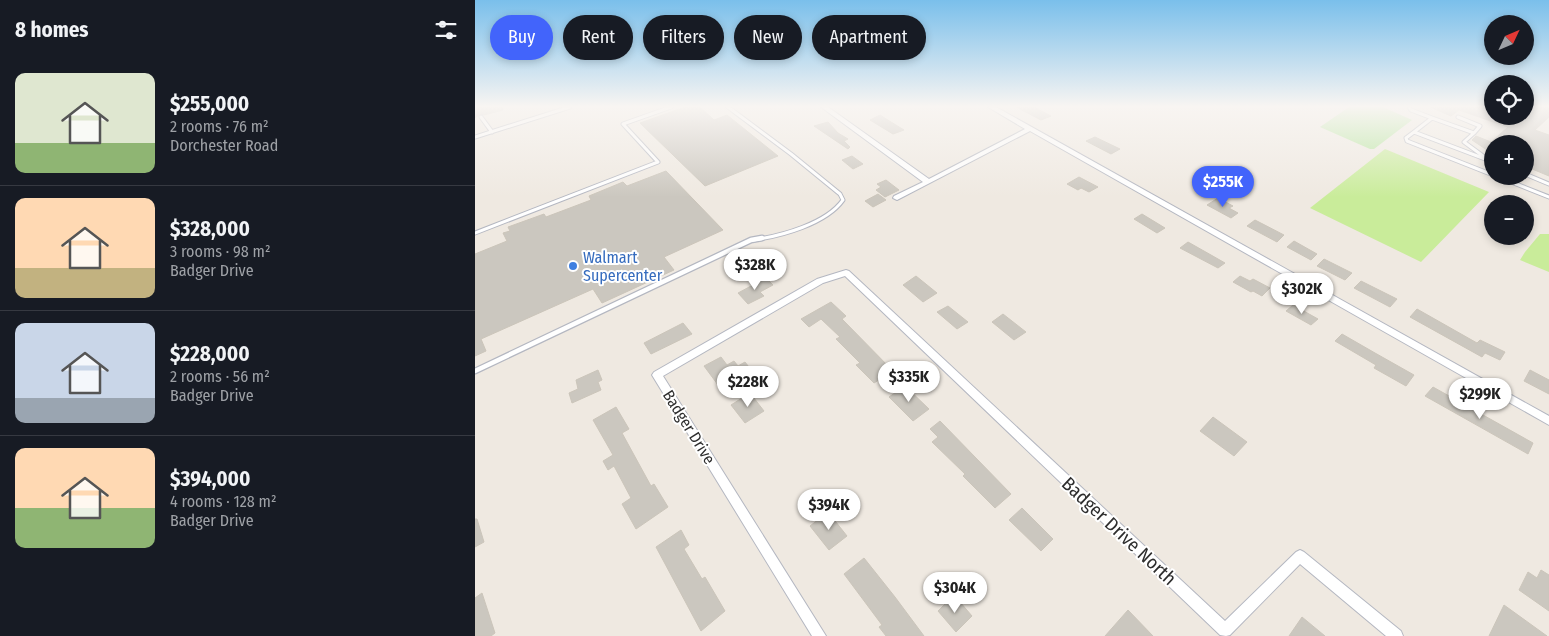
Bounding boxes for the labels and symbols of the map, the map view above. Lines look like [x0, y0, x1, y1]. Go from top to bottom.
north arrow [1484, 15, 1534, 65]
pin: $255K [1188, 166, 1258, 208]
place label: Walmart Supercenter [583, 248, 663, 285]
pin: $328K [720, 248, 790, 291]
marker: Walmart Supercenter [567, 260, 579, 272]
pin: $302K [1267, 272, 1337, 315]
pin: $335K [874, 360, 944, 403]
pin: $228K [713, 366, 783, 408]
pin: $299K [1445, 378, 1515, 420]
street label: Badger Drive [659, 387, 719, 468]
street label: Badger Drive North [1057, 472, 1181, 590]
pin: $394K [794, 488, 864, 531]
pin: $304K [920, 572, 990, 614]

